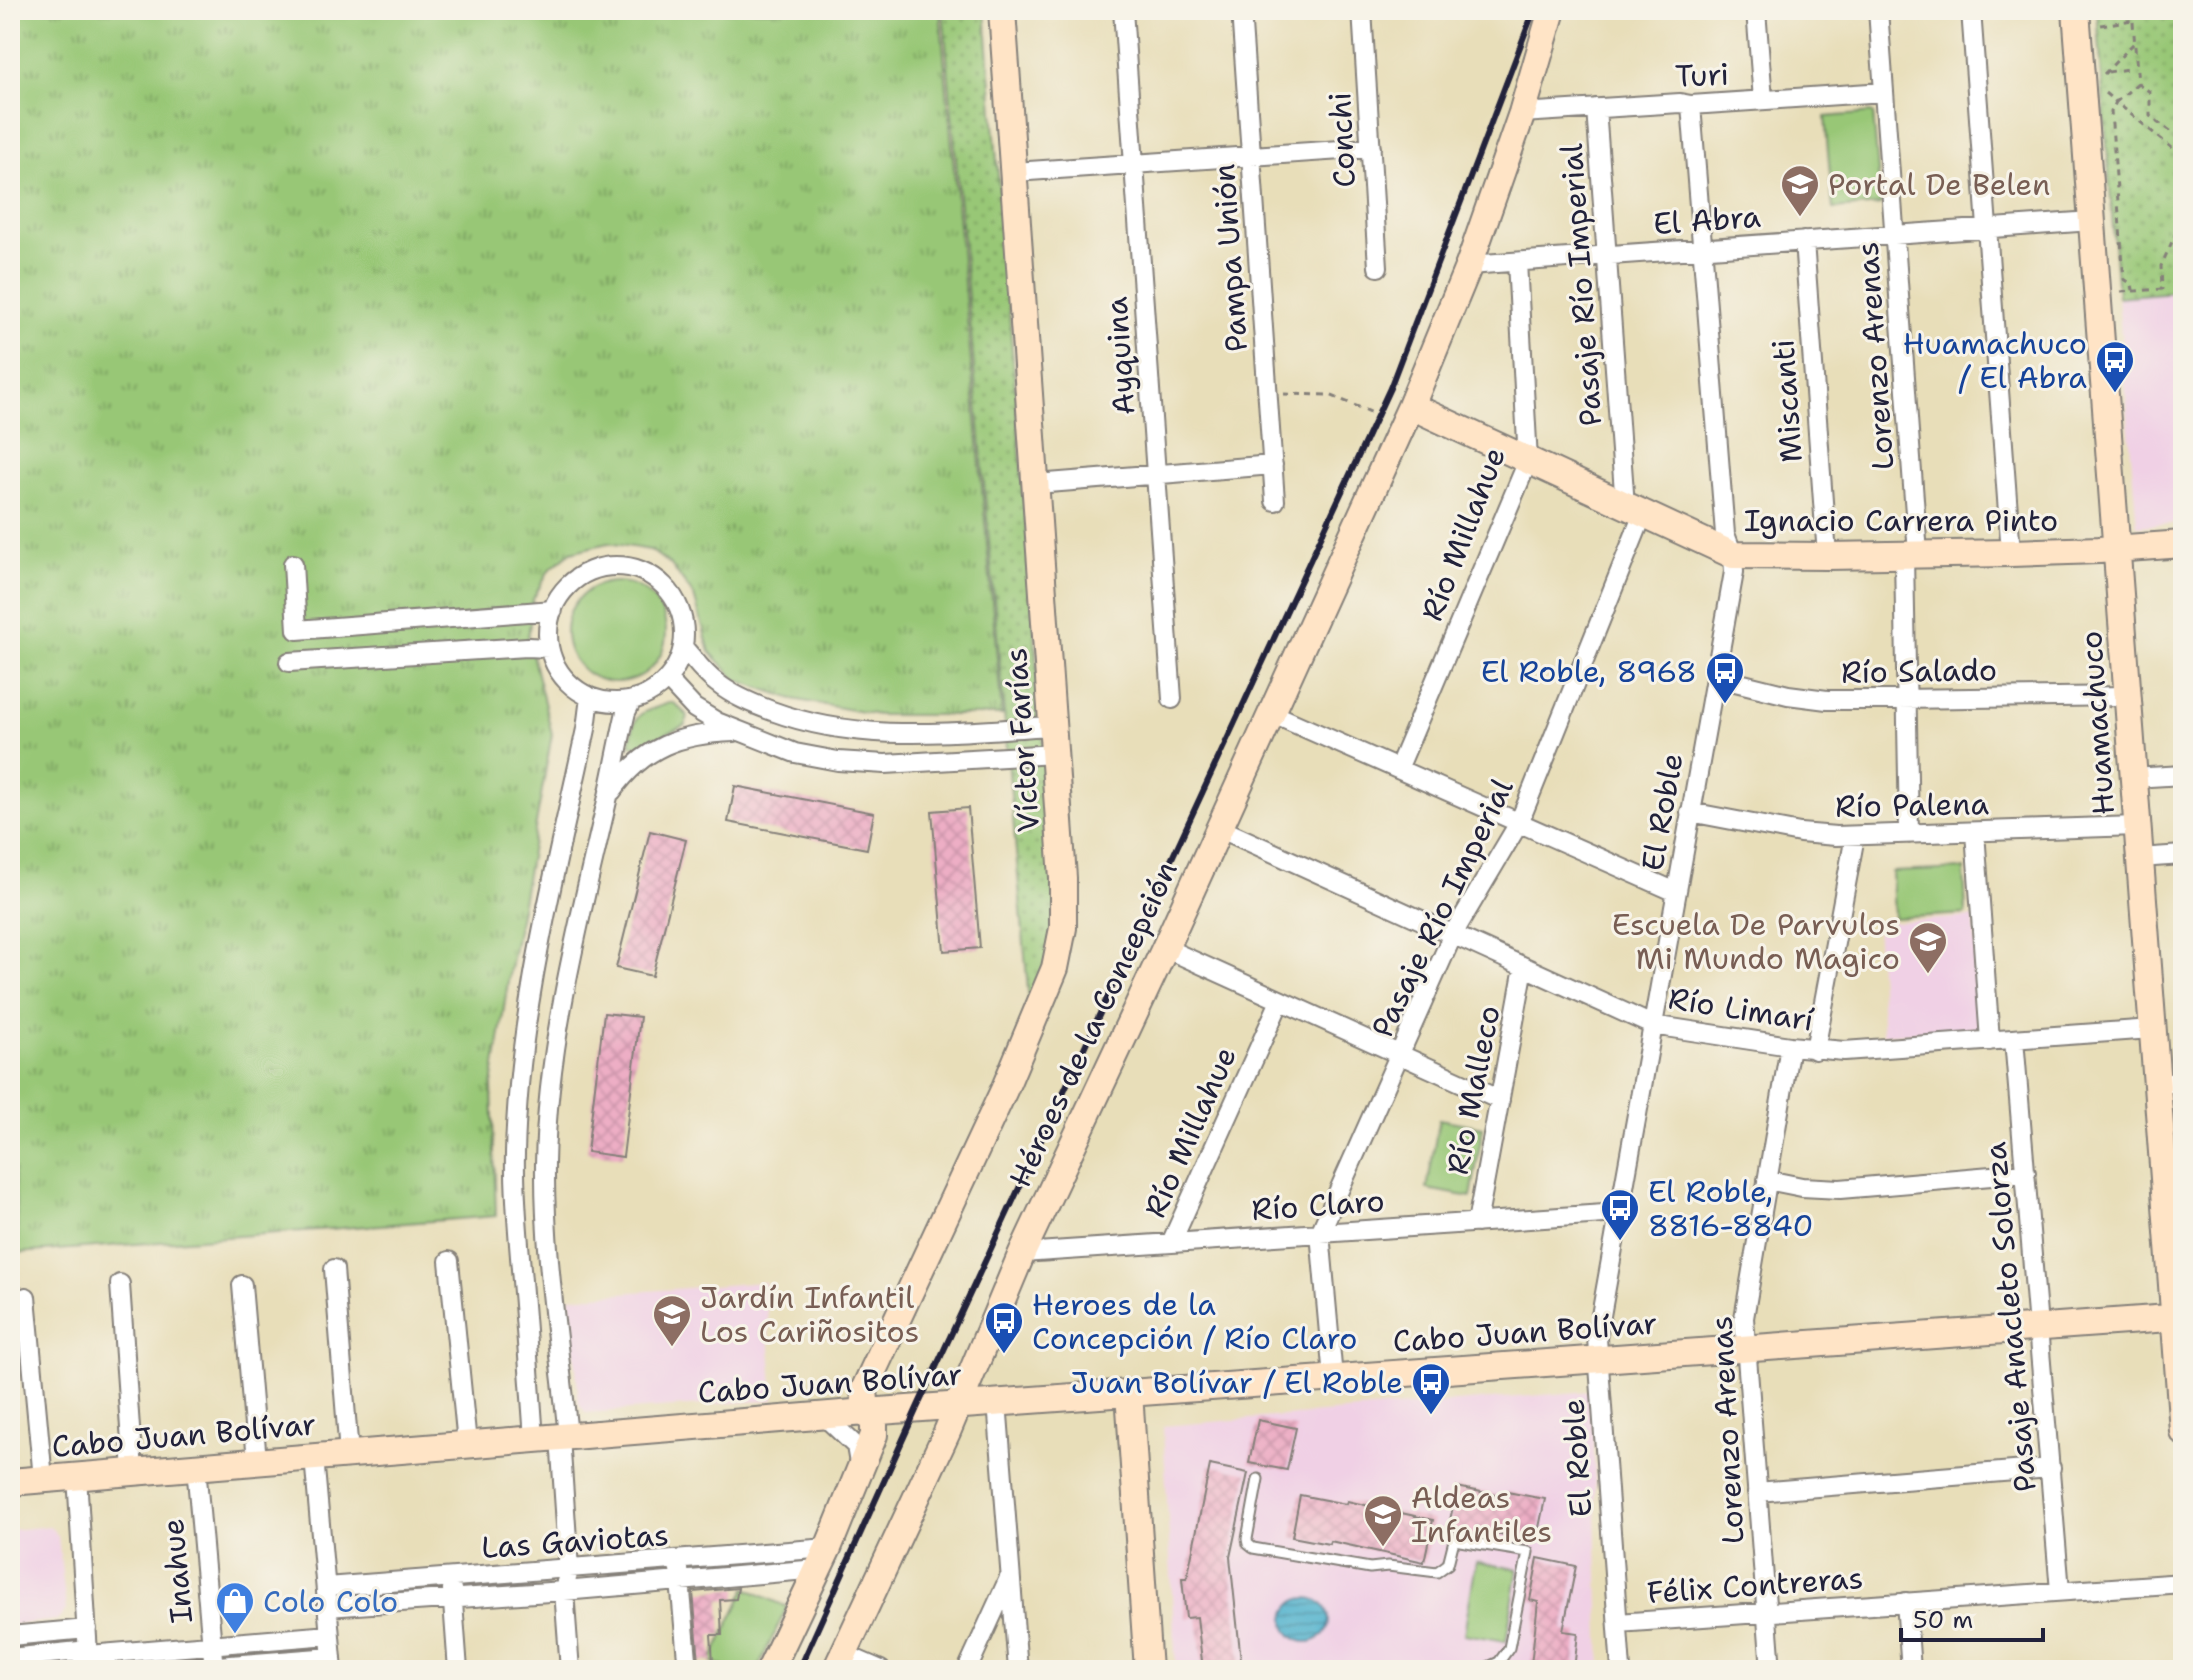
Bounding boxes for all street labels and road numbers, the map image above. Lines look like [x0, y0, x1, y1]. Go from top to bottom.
street label: Turi [1674, 54, 1730, 96]
street label: Conchi [1319, 91, 1365, 189]
street label: Pasaje Río Imperial [1551, 142, 1611, 428]
street label: Pampa Unión [1203, 163, 1257, 353]
street label: El Abra [1652, 196, 1762, 244]
street label: Lorenzo Arenas [1847, 241, 1903, 471]
street label: Ayquina [1095, 295, 1145, 416]
street label: Miscanti [1762, 338, 1812, 464]
street label: Río Millahue [1411, 441, 1515, 627]
street label: Ignacio Carrera Pinto [1744, 500, 2058, 541]
street label: Huamachuco [2070, 630, 2124, 816]
street label: Víctor Farías [995, 646, 1049, 834]
street label: Río Salado [1841, 649, 1997, 693]
street label: El Roble [1631, 750, 1693, 874]
street label: Pasaje Río Imperial [1362, 772, 1522, 1044]
street label: Río Palena [1835, 783, 1990, 827]
street label: Héroes de la Concepción [999, 854, 1187, 1194]
street label: Río Limarí [1666, 977, 1817, 1041]
street label: Río Malleco [1437, 1002, 1509, 1178]
street label: Río Millahue [1134, 1040, 1246, 1224]
street label: Pasaje Anacleto Solorza [1974, 1140, 2046, 1494]
street label: Río Claro [1250, 1180, 1386, 1230]
street label: Cabo Juan Bolívar [1391, 1302, 1659, 1362]
street label: Lorenzo Arenas [1701, 1315, 1753, 1545]
street label: Cabo Juan Bolívar [696, 1353, 964, 1413]
street label: El Roble [1552, 1397, 1602, 1519]
street label: Cabo Juan Bolívar [50, 1403, 318, 1467]
street label: Las Gaviotas [480, 1514, 670, 1568]
street label: Inahue [152, 1517, 202, 1625]
street label: Félix Contreras [1645, 1557, 1865, 1613]

